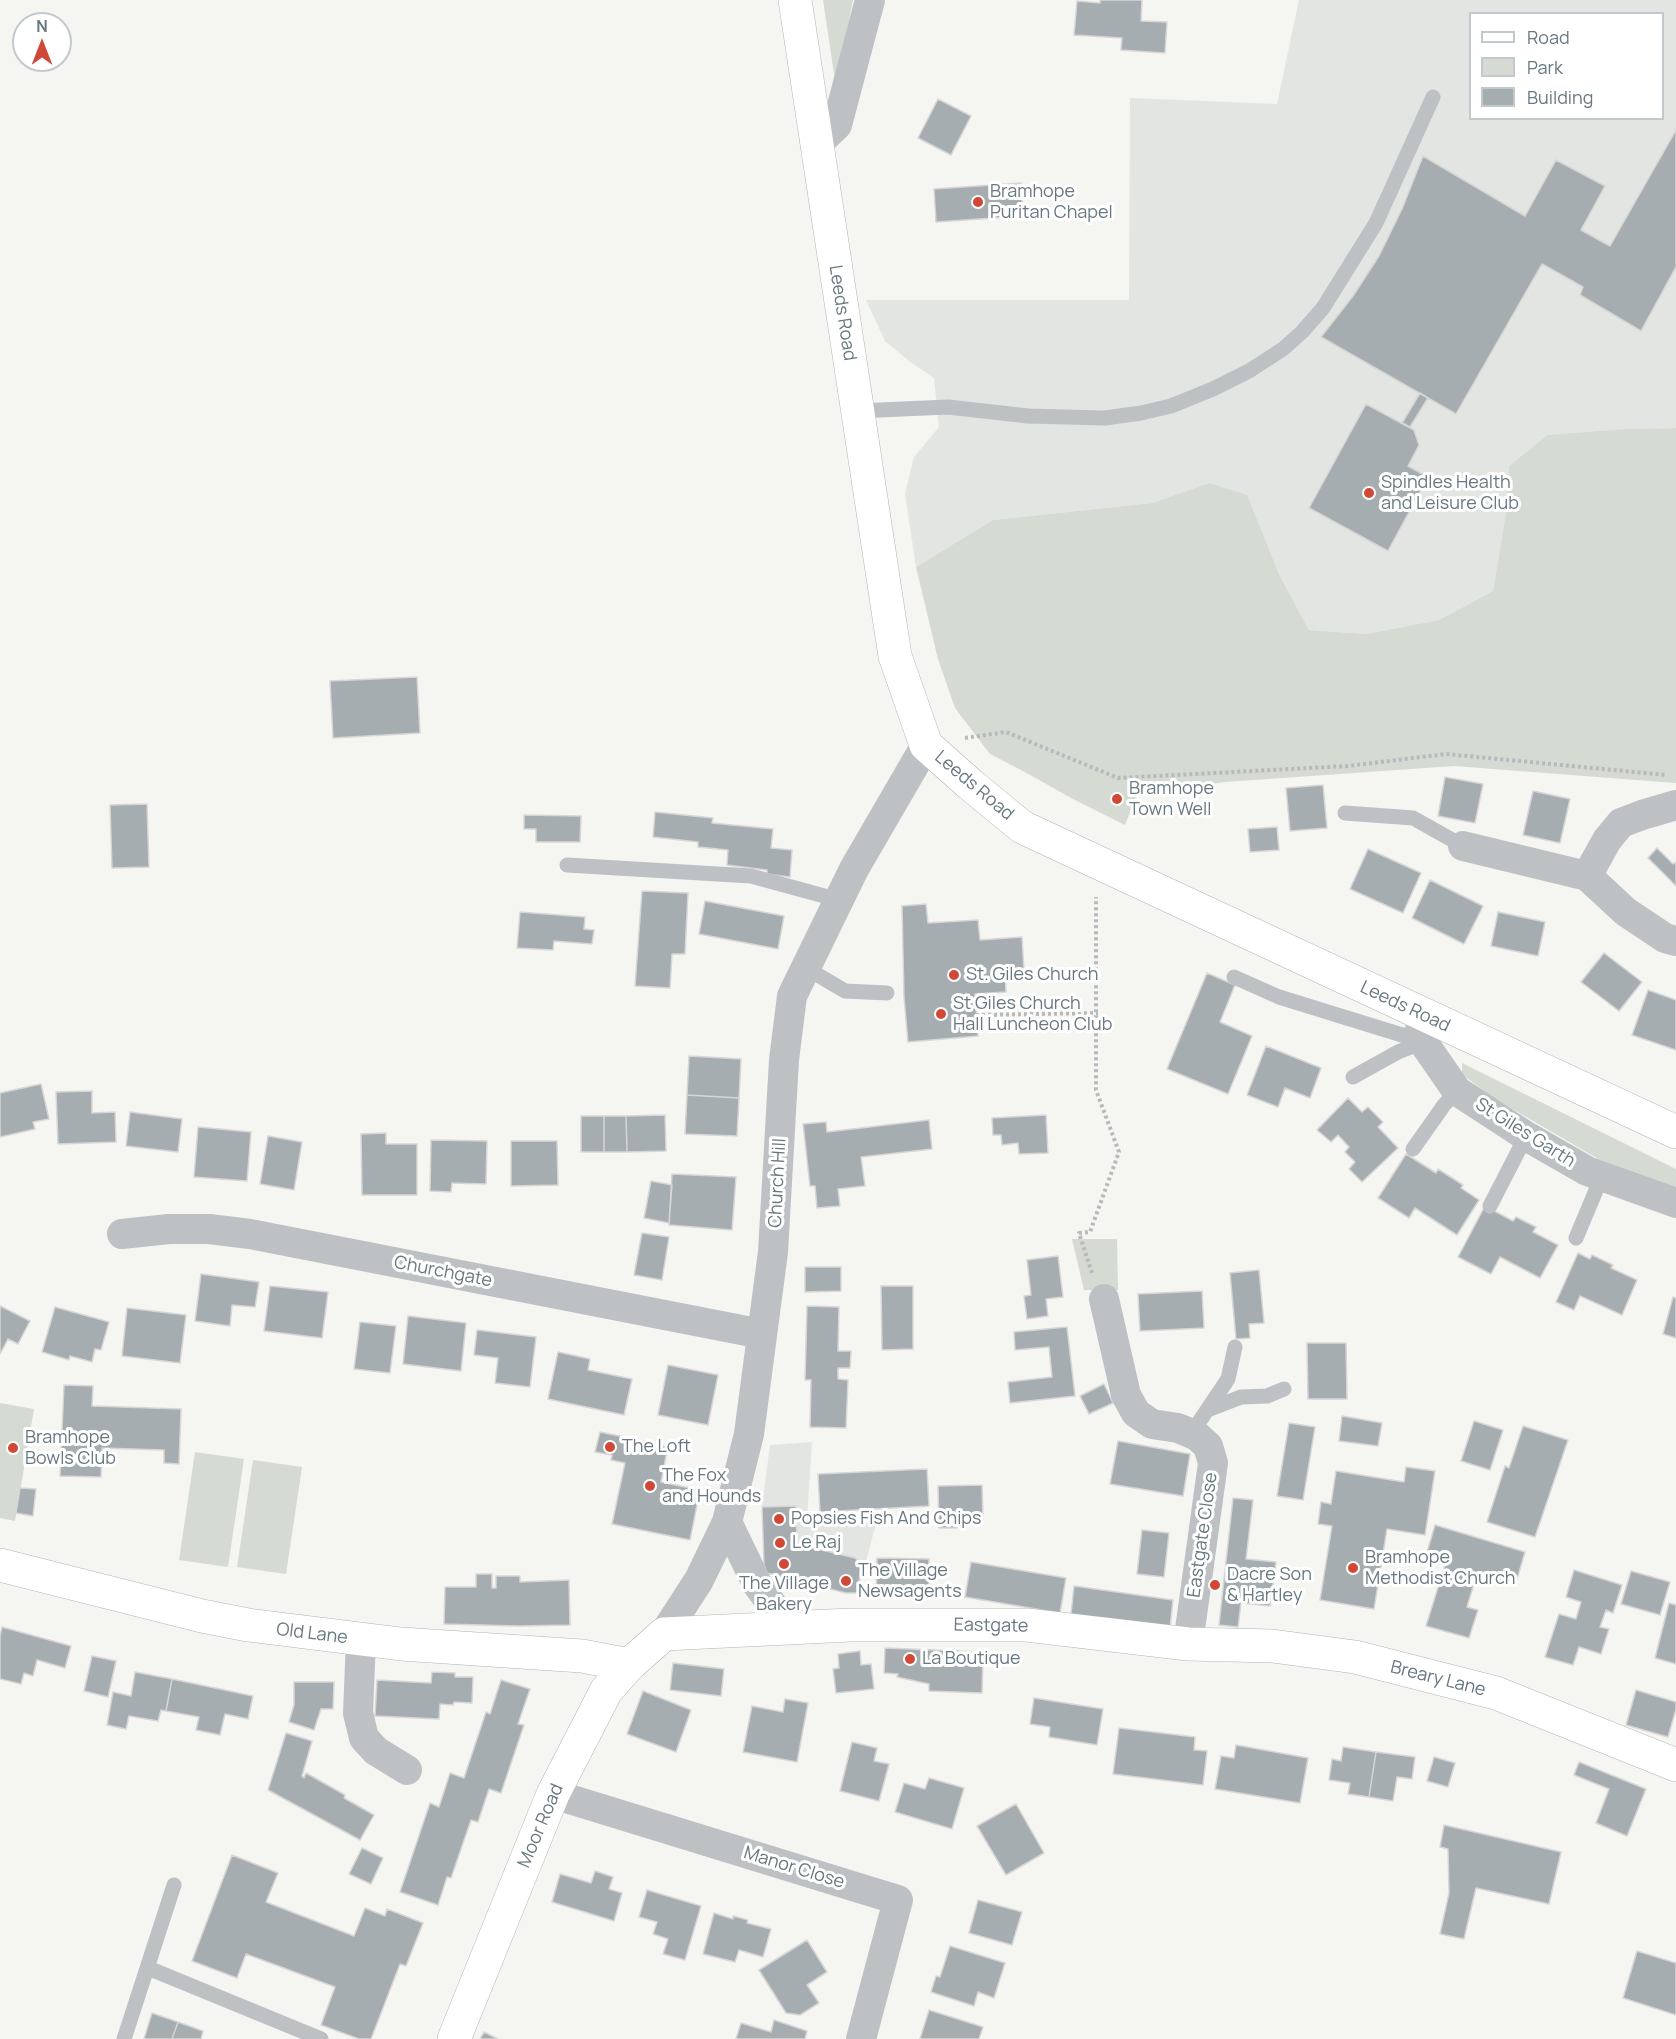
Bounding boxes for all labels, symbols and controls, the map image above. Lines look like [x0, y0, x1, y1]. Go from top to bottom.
north arrow [12, 12, 72, 72]
legend [1469, 12, 1664, 120]
text: N [36, 15, 48, 37]
text: Road [1527, 25, 1570, 49]
text: Park [1527, 55, 1563, 79]
text: Building [1527, 85, 1593, 109]
place label: Bramhope Puritan Chapel [990, 181, 1113, 224]
marker: Bramhope Puritan Chapel [971, 195, 985, 209]
street label: Leeds Road [824, 264, 860, 362]
place label: Spindles Health and Leisure Club [1381, 472, 1519, 514]
marker: Spindles Health and Leisure Club [1362, 486, 1376, 500]
street label: Leeds Road [930, 747, 1018, 825]
place label: Bramhope Town Well [1129, 778, 1214, 820]
marker: Bramhope Town Well [1110, 792, 1124, 806]
place label: St. Giles Church [966, 964, 1098, 986]
marker: St. Giles Church [947, 968, 961, 982]
street label: Leeds Road [1357, 977, 1453, 1037]
place label: St Giles Church Hall Luncheon Club [953, 993, 1112, 1036]
marker: St Giles Church Hall Luncheon Club [934, 1007, 948, 1021]
street label: St Giles Garth [1471, 1094, 1579, 1172]
street label: Church Hill [765, 1138, 791, 1228]
street label: Churchgate [392, 1252, 494, 1292]
place label: Bramhope Bowls Club [25, 1427, 116, 1470]
place label: The Loft [622, 1436, 691, 1458]
marker: The Loft [603, 1440, 617, 1454]
marker: Bramhope Bowls Club [6, 1441, 20, 1455]
place label: The Fox and Hounds [662, 1465, 761, 1508]
street label: Eastgate Close [1184, 1471, 1222, 1599]
marker: The Fox and Hounds [643, 1479, 657, 1493]
place label: Popsies Fish And Chips [791, 1508, 981, 1530]
marker: Popsies Fish And Chips [772, 1512, 786, 1526]
place label: Le Raj [792, 1532, 841, 1554]
marker: Le Raj [773, 1536, 787, 1550]
place label: Bramhope Methodist Church [1365, 1547, 1516, 1590]
marker: The Village Bakery [777, 1557, 791, 1571]
place label: The Village Newsagents [858, 1560, 962, 1602]
marker: Bramhope Methodist Church [1346, 1561, 1360, 1575]
place label: Dacre Son & Hartley [1227, 1564, 1312, 1606]
place label: The Village Bakery [739, 1573, 829, 1616]
marker: The Village Newsagents [839, 1574, 853, 1588]
marker: Dacre Son & Hartley [1208, 1578, 1222, 1592]
street label: Eastgate [953, 1615, 1029, 1637]
street label: Old Lane [275, 1619, 349, 1649]
place label: La Boutique [922, 1648, 1020, 1670]
marker: La Boutique [903, 1652, 917, 1666]
street label: Breary Lane [1388, 1657, 1488, 1701]
street label: Moor Road [514, 1781, 568, 1871]
street label: Manor Close [741, 1842, 847, 1894]

